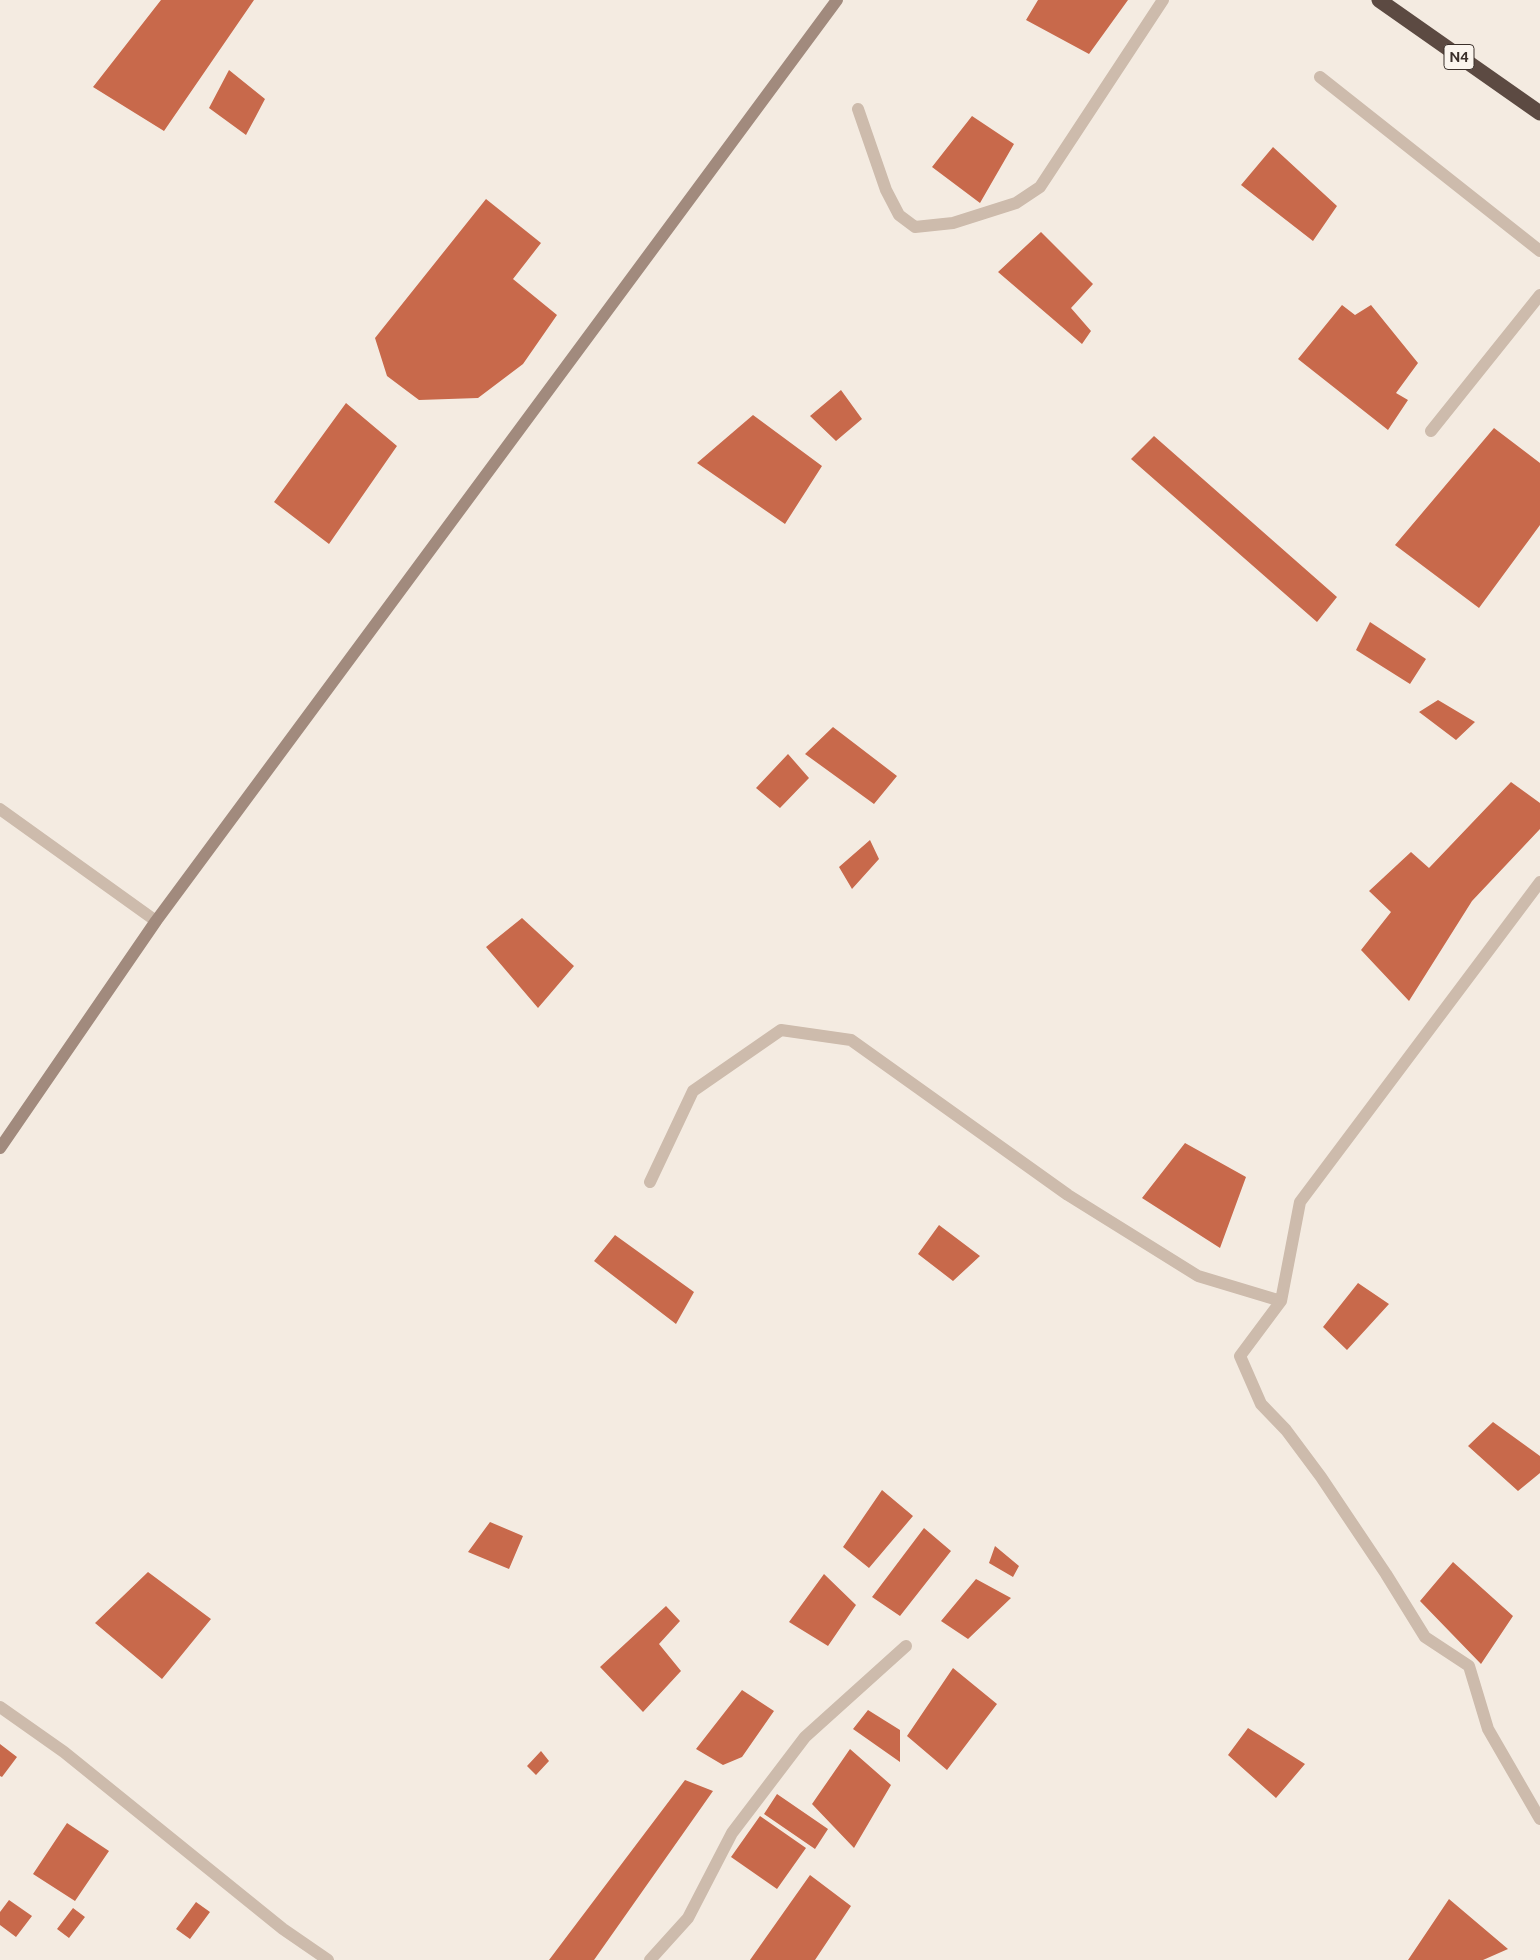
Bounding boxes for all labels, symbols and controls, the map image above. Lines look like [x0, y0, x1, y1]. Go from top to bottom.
road number: N4 [1444, 44, 1474, 70]

